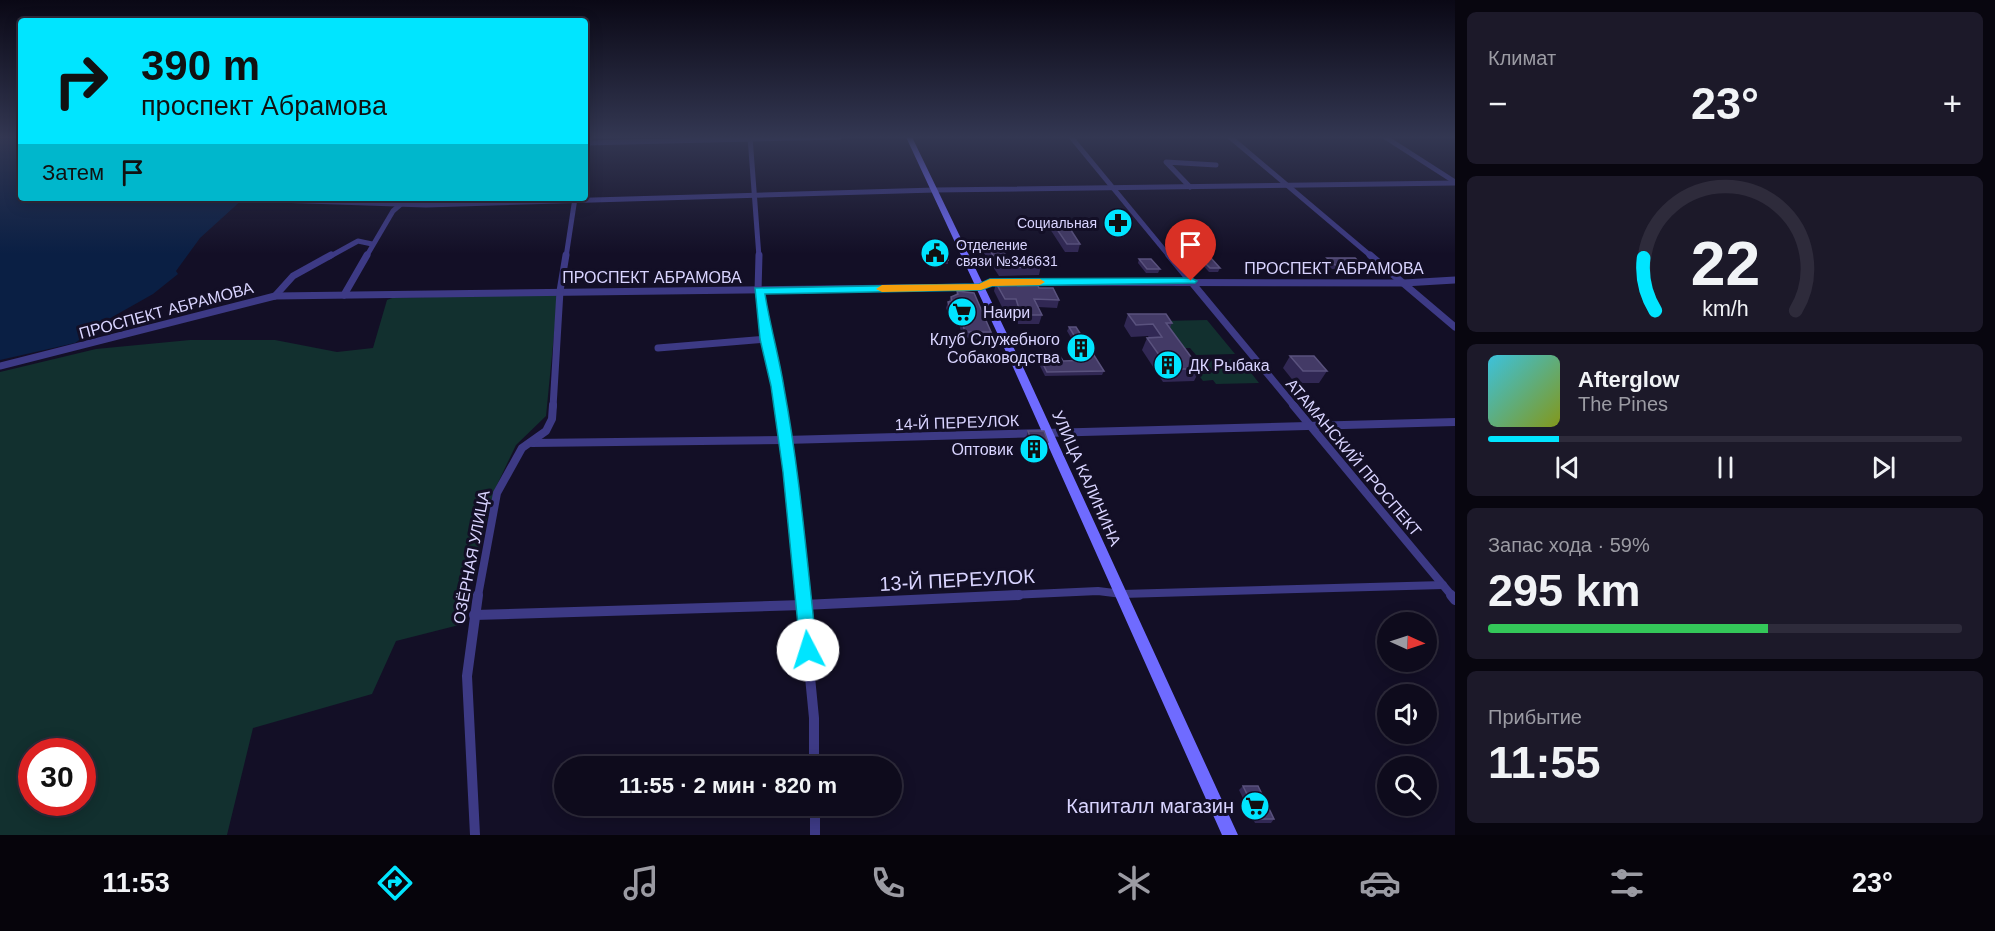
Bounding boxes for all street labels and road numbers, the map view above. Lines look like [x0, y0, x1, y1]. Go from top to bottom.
street label: ПРОСПЕКТ АБРАМОВА [1244, 260, 1424, 277]
street label: ПРОСПЕКТ АБРАМОВА [562, 269, 742, 286]
street label: ПРОСПЕКТ АБРАМОВА [77, 279, 255, 342]
street label: АТАМАНСКИЙ ПРОСПЕКТ [1283, 374, 1425, 540]
street label: УЛИЦА КАЛИНИНА [1049, 408, 1124, 549]
street label: 14-Й ПЕРЕУЛОК [894, 411, 1020, 433]
street label: ОЗЁРНАЯ УЛИЦА [450, 488, 493, 625]
street label: 13-Й ПЕРЕУЛОК [879, 564, 1036, 595]

